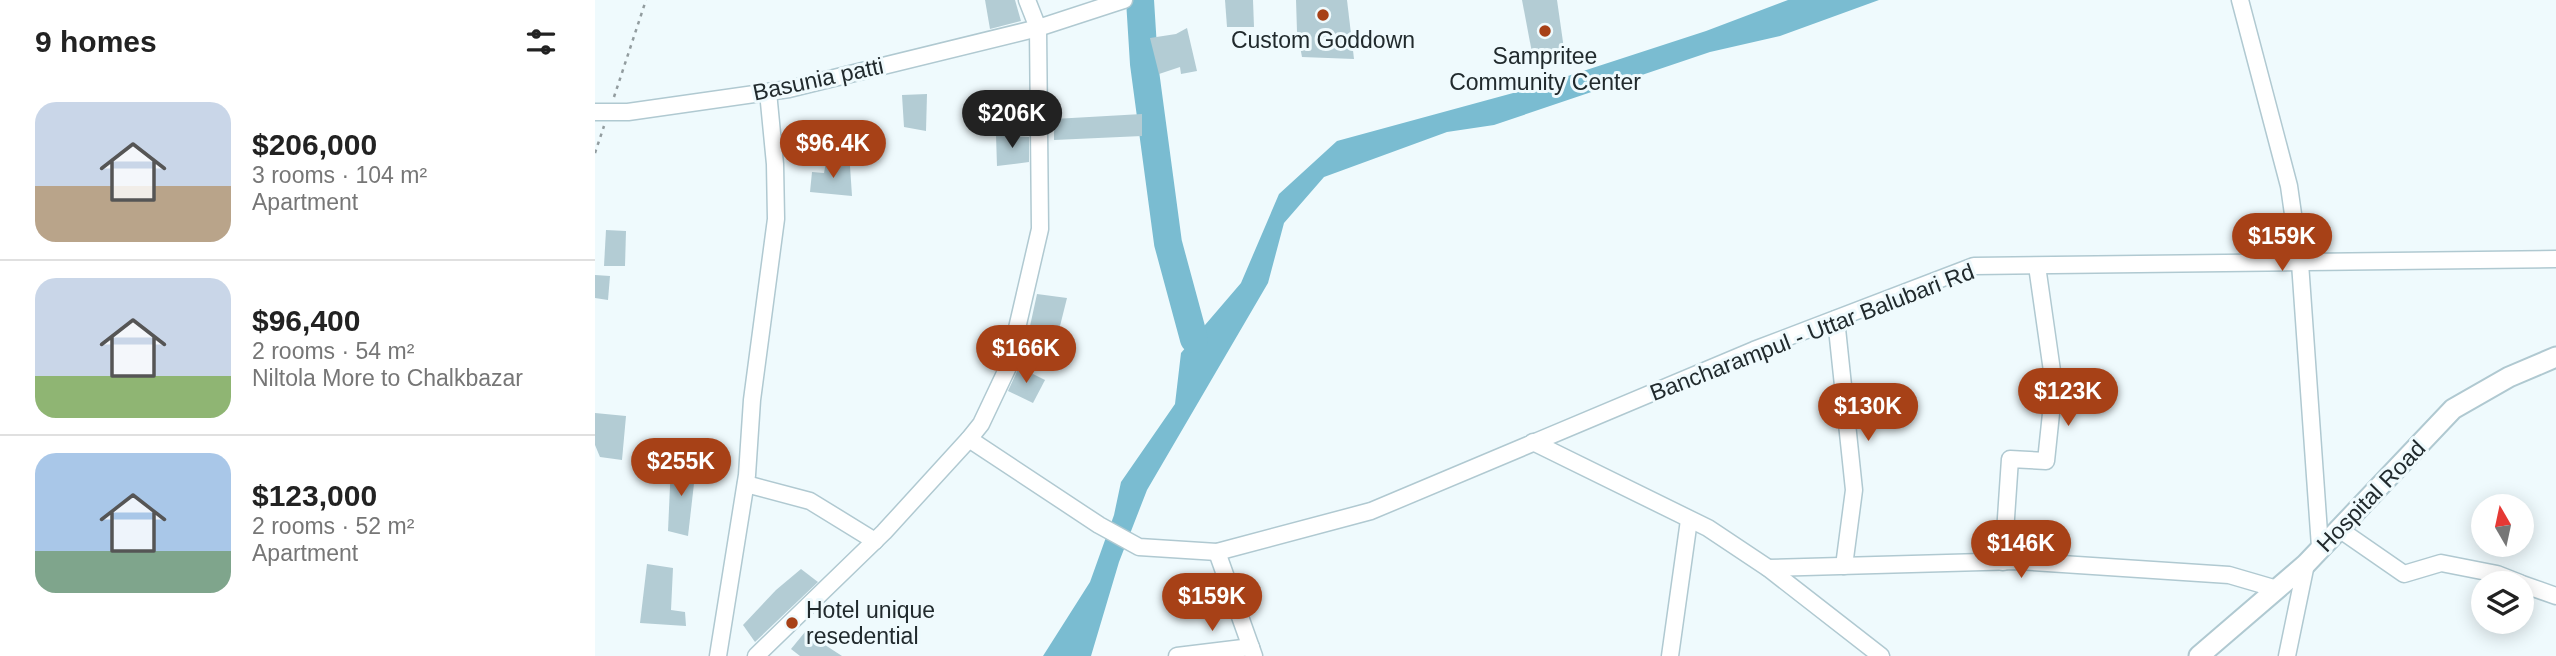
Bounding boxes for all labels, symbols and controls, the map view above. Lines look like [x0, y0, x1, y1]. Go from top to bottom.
marker: Custom Goddown [1315, 7, 1331, 23]
icon: filters [522, 23, 560, 61]
marker: Sampritee Community Center [1537, 23, 1553, 39]
text: 9 homes [35, 25, 157, 58]
place label: Custom Goddown [1231, 27, 1415, 53]
place label: Sampritee Community Center [1449, 43, 1641, 95]
street label: Basunia patti [750, 52, 886, 106]
pin: $206K [963, 90, 1061, 150]
text: $206K [978, 100, 1046, 126]
pin: $96.4K [776, 120, 890, 180]
text: $206,000 [252, 128, 377, 161]
icon: home [91, 130, 175, 214]
text: $96.4K [796, 130, 870, 156]
text: 3 rooms · 104 m² [252, 162, 427, 188]
text: Apartment [252, 189, 358, 215]
pin: $159K [2233, 214, 2331, 273]
text: $159K [2248, 223, 2316, 249]
street label: Bancharampul - Uttar Balubari Rd [1646, 258, 1978, 406]
text: $96,400 [252, 304, 360, 337]
icon: home [91, 306, 175, 390]
pin: $166K [977, 326, 1075, 385]
text: $166K [992, 335, 1060, 361]
text: 2 rooms · 54 m² [252, 338, 414, 364]
text: Niltola More to Chalkbazar [252, 365, 523, 391]
pin: $123K [2019, 368, 2117, 428]
text: $123K [2034, 378, 2102, 404]
pin: $130K [1819, 384, 1917, 443]
text: $130K [1834, 393, 1902, 419]
street label: Hospital Road [2311, 435, 2431, 557]
pin: $255K [632, 438, 730, 498]
text: $255K [647, 448, 715, 474]
text: $123,000 [252, 479, 377, 512]
icon: home [91, 481, 175, 565]
north arrow [2471, 494, 2534, 556]
map controls [2471, 494, 2534, 634]
text: 2 rooms · 52 m² [252, 513, 414, 539]
pin: $146K [1972, 520, 2070, 580]
text: $146K [1987, 530, 2055, 556]
text: Apartment [252, 540, 358, 566]
button: layers [2471, 571, 2534, 634]
pin: $159K [1163, 574, 1261, 633]
text: $159K [1178, 583, 1246, 609]
place label: Hotel unique resedential [806, 597, 935, 649]
marker: Hotel unique resedential [784, 615, 800, 631]

